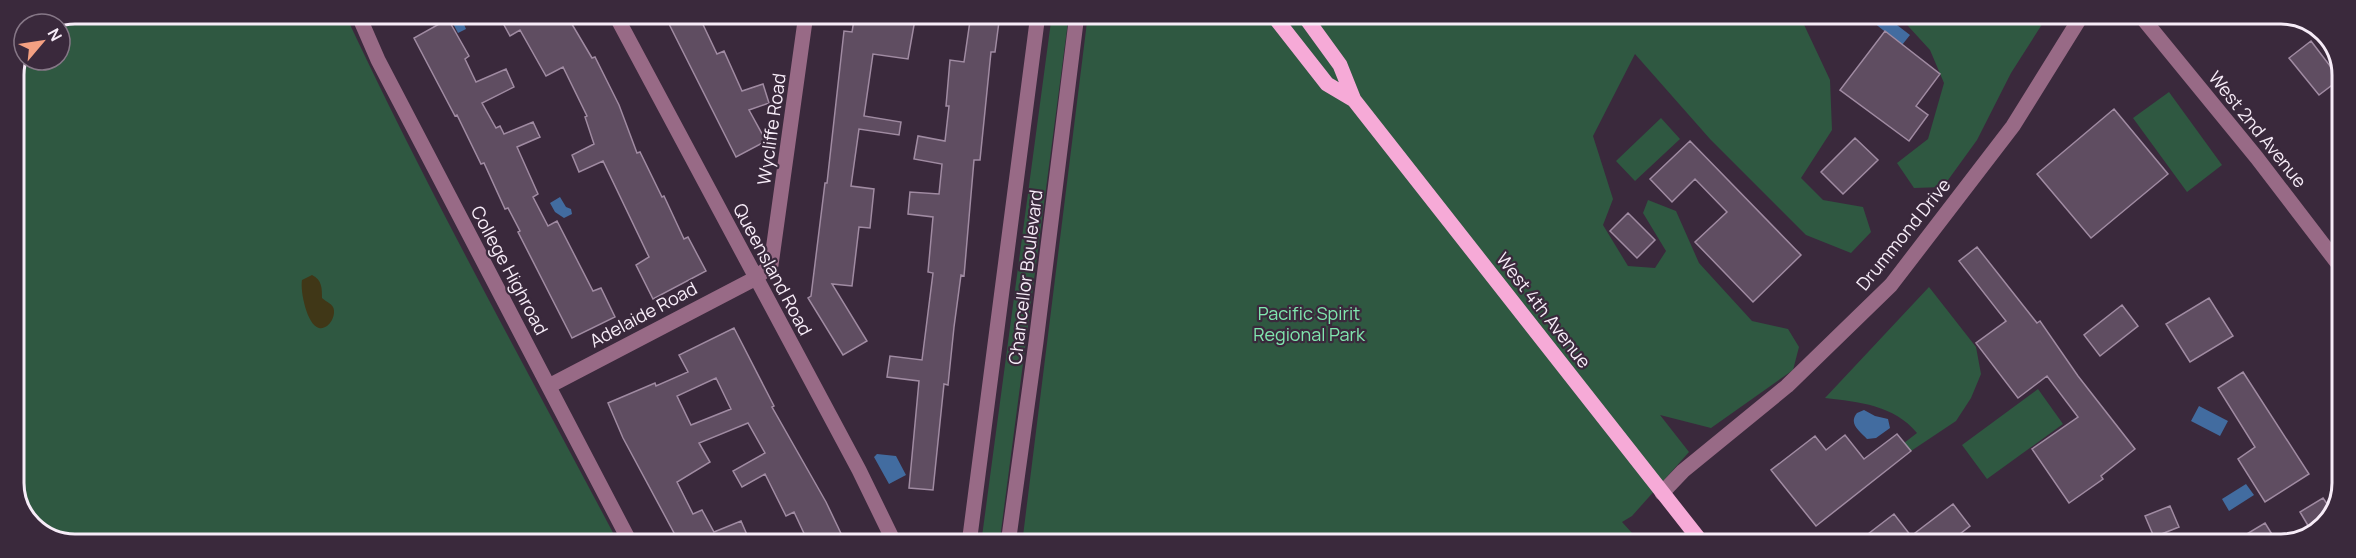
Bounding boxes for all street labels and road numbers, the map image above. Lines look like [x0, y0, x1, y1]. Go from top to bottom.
street label: West 2nd Avenue [2204, 66, 2312, 192]
street label: Wycliffe Road [751, 72, 791, 186]
street label: Drummond Drive [1850, 173, 1956, 295]
street label: Chancellor Boulevard [1002, 188, 1048, 366]
street label: Queensland Road [728, 199, 818, 339]
street label: College Highroad [466, 201, 554, 339]
street label: West 4th Avenue [1491, 247, 1597, 373]
street label: Adelaide Road [585, 276, 701, 352]

